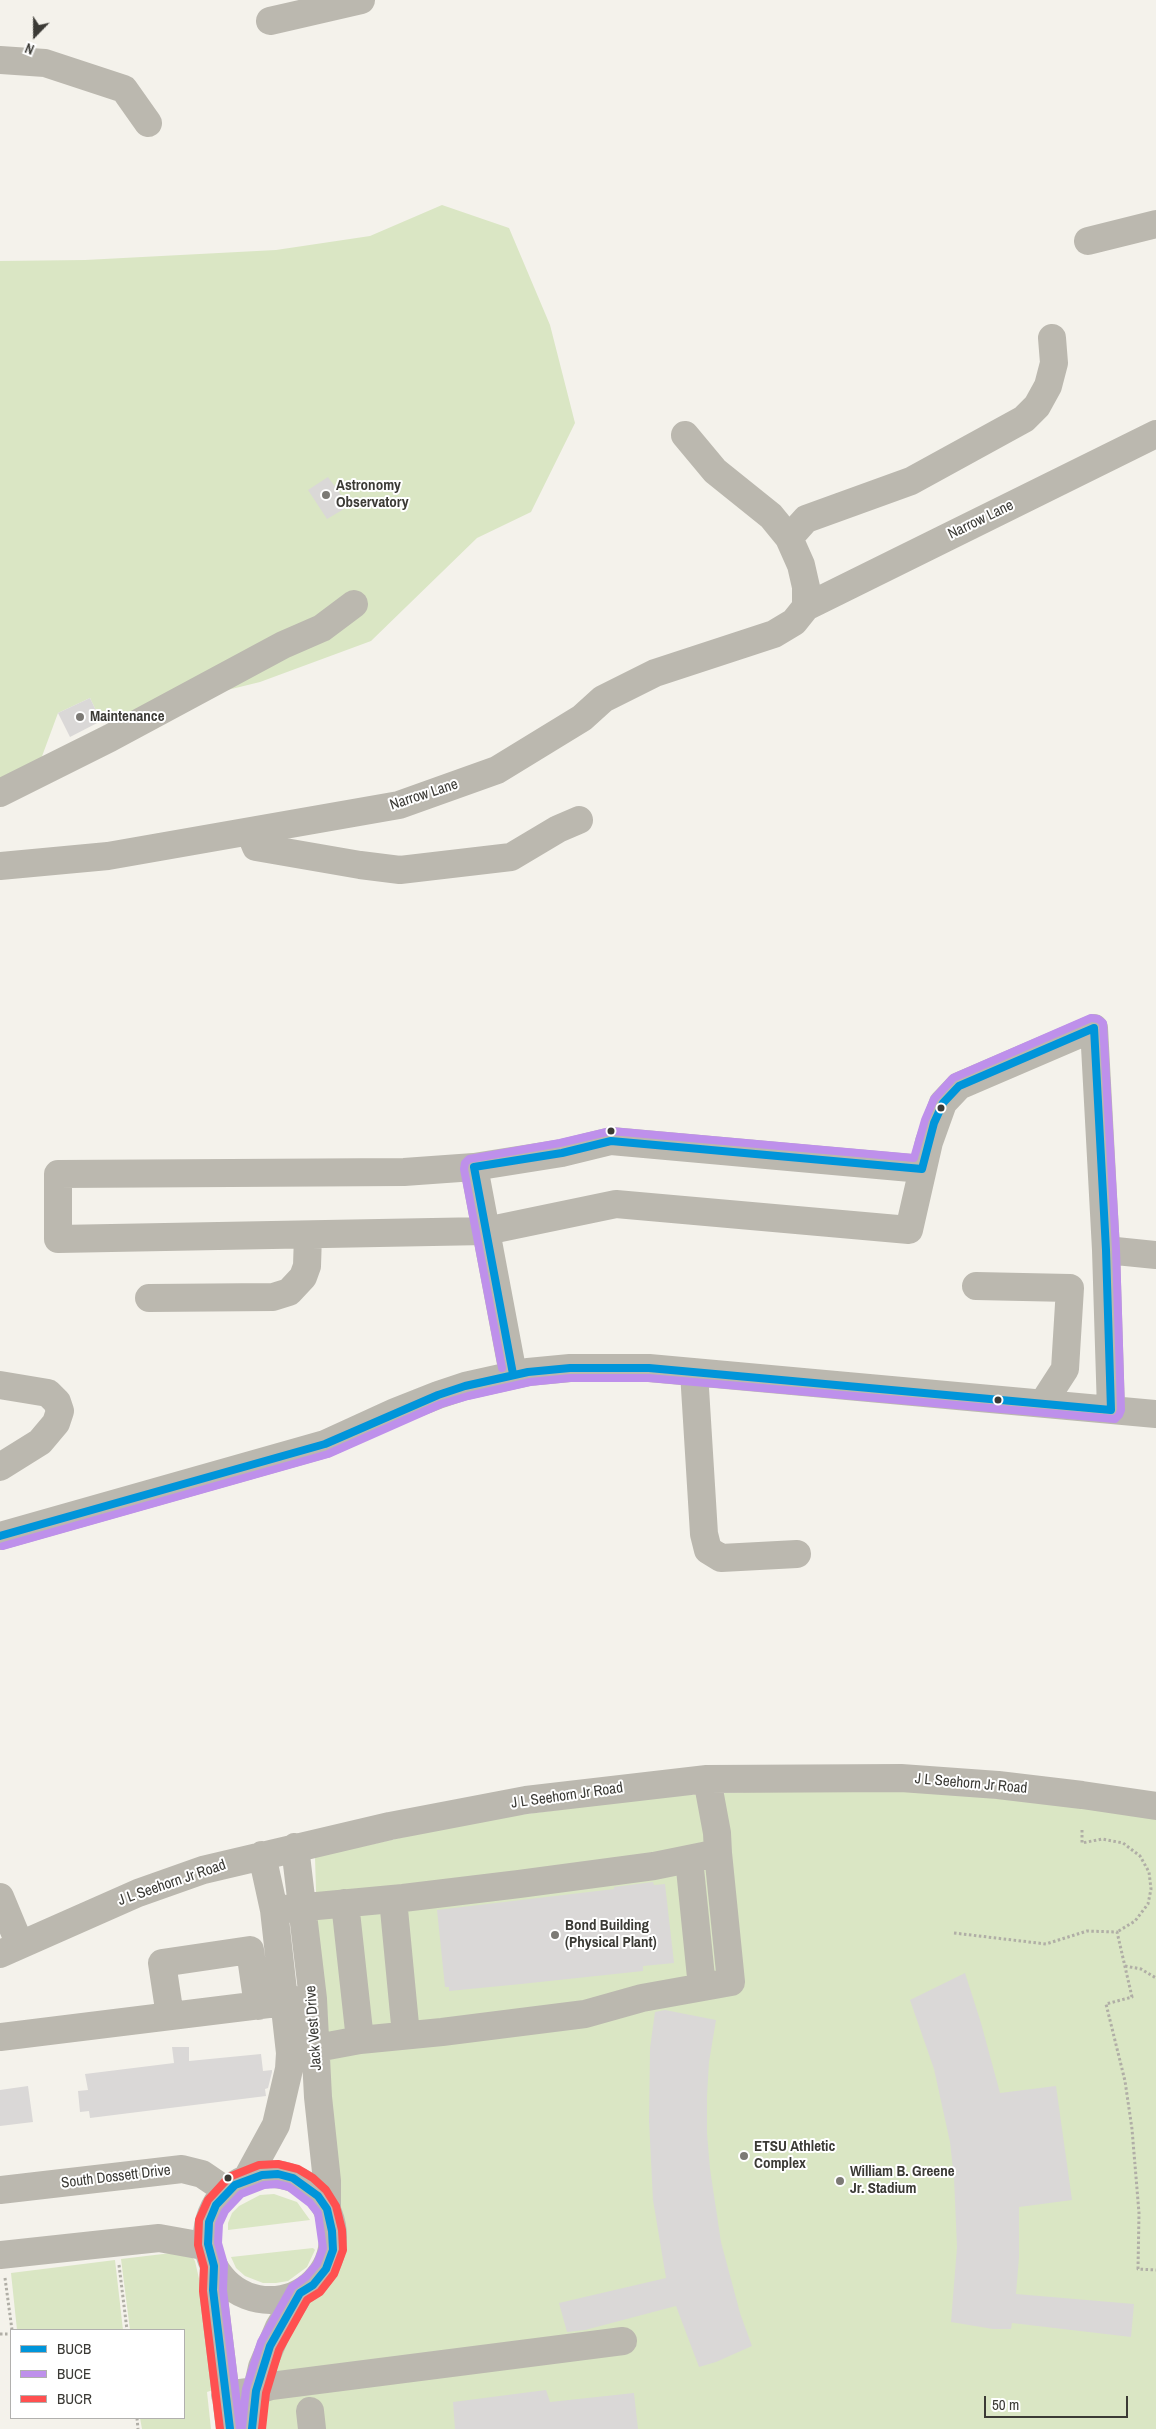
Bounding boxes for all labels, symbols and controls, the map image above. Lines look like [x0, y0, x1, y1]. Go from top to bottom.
north arrow [10, 10, 60, 60]
text: N [22, 39, 37, 59]
place label: Astronomy Observatory [336, 477, 408, 512]
marker: Astronomy Observatory [320, 489, 332, 501]
street label: Narrow Lane [945, 496, 1017, 544]
place label: Maintenance [90, 708, 165, 726]
marker: Maintenance [74, 711, 86, 723]
street label: Narrow Lane [388, 776, 460, 814]
unlabelled marker [936, 1103, 946, 1113]
unlabelled marker [606, 1126, 616, 1136]
unlabelled marker [993, 1395, 1003, 1405]
street label: J L Seehorn Jr Road [914, 1770, 1028, 1798]
street label: J L Seehorn Jr Road [510, 1779, 624, 1813]
street label: J L Seehorn Jr Road [116, 1856, 228, 1910]
place label: Bond Building (Physical Plant) [565, 1917, 657, 1952]
marker: Bond Building (Physical Plant) [549, 1929, 561, 1941]
street label: Jack Vest Drive [302, 1985, 326, 2071]
place label: ETSU Athletic Complex [754, 2138, 835, 2173]
marker: ETSU Athletic Complex [738, 2150, 750, 2162]
street label: South Dossett Drive [60, 2161, 172, 2193]
place label: William B. Greene Jr. Stadium [850, 2163, 954, 2198]
unlabelled marker [223, 2173, 233, 2183]
marker: William B. Greene Jr. Stadium [834, 2175, 846, 2187]
legend [10, 2329, 185, 2419]
text: BUCB [57, 2338, 91, 2359]
text: BUCE [57, 2363, 91, 2384]
scale bar [986, 2386, 1130, 2418]
text: BUCR [57, 2388, 92, 2409]
text: 50 m [992, 2394, 1019, 2415]

